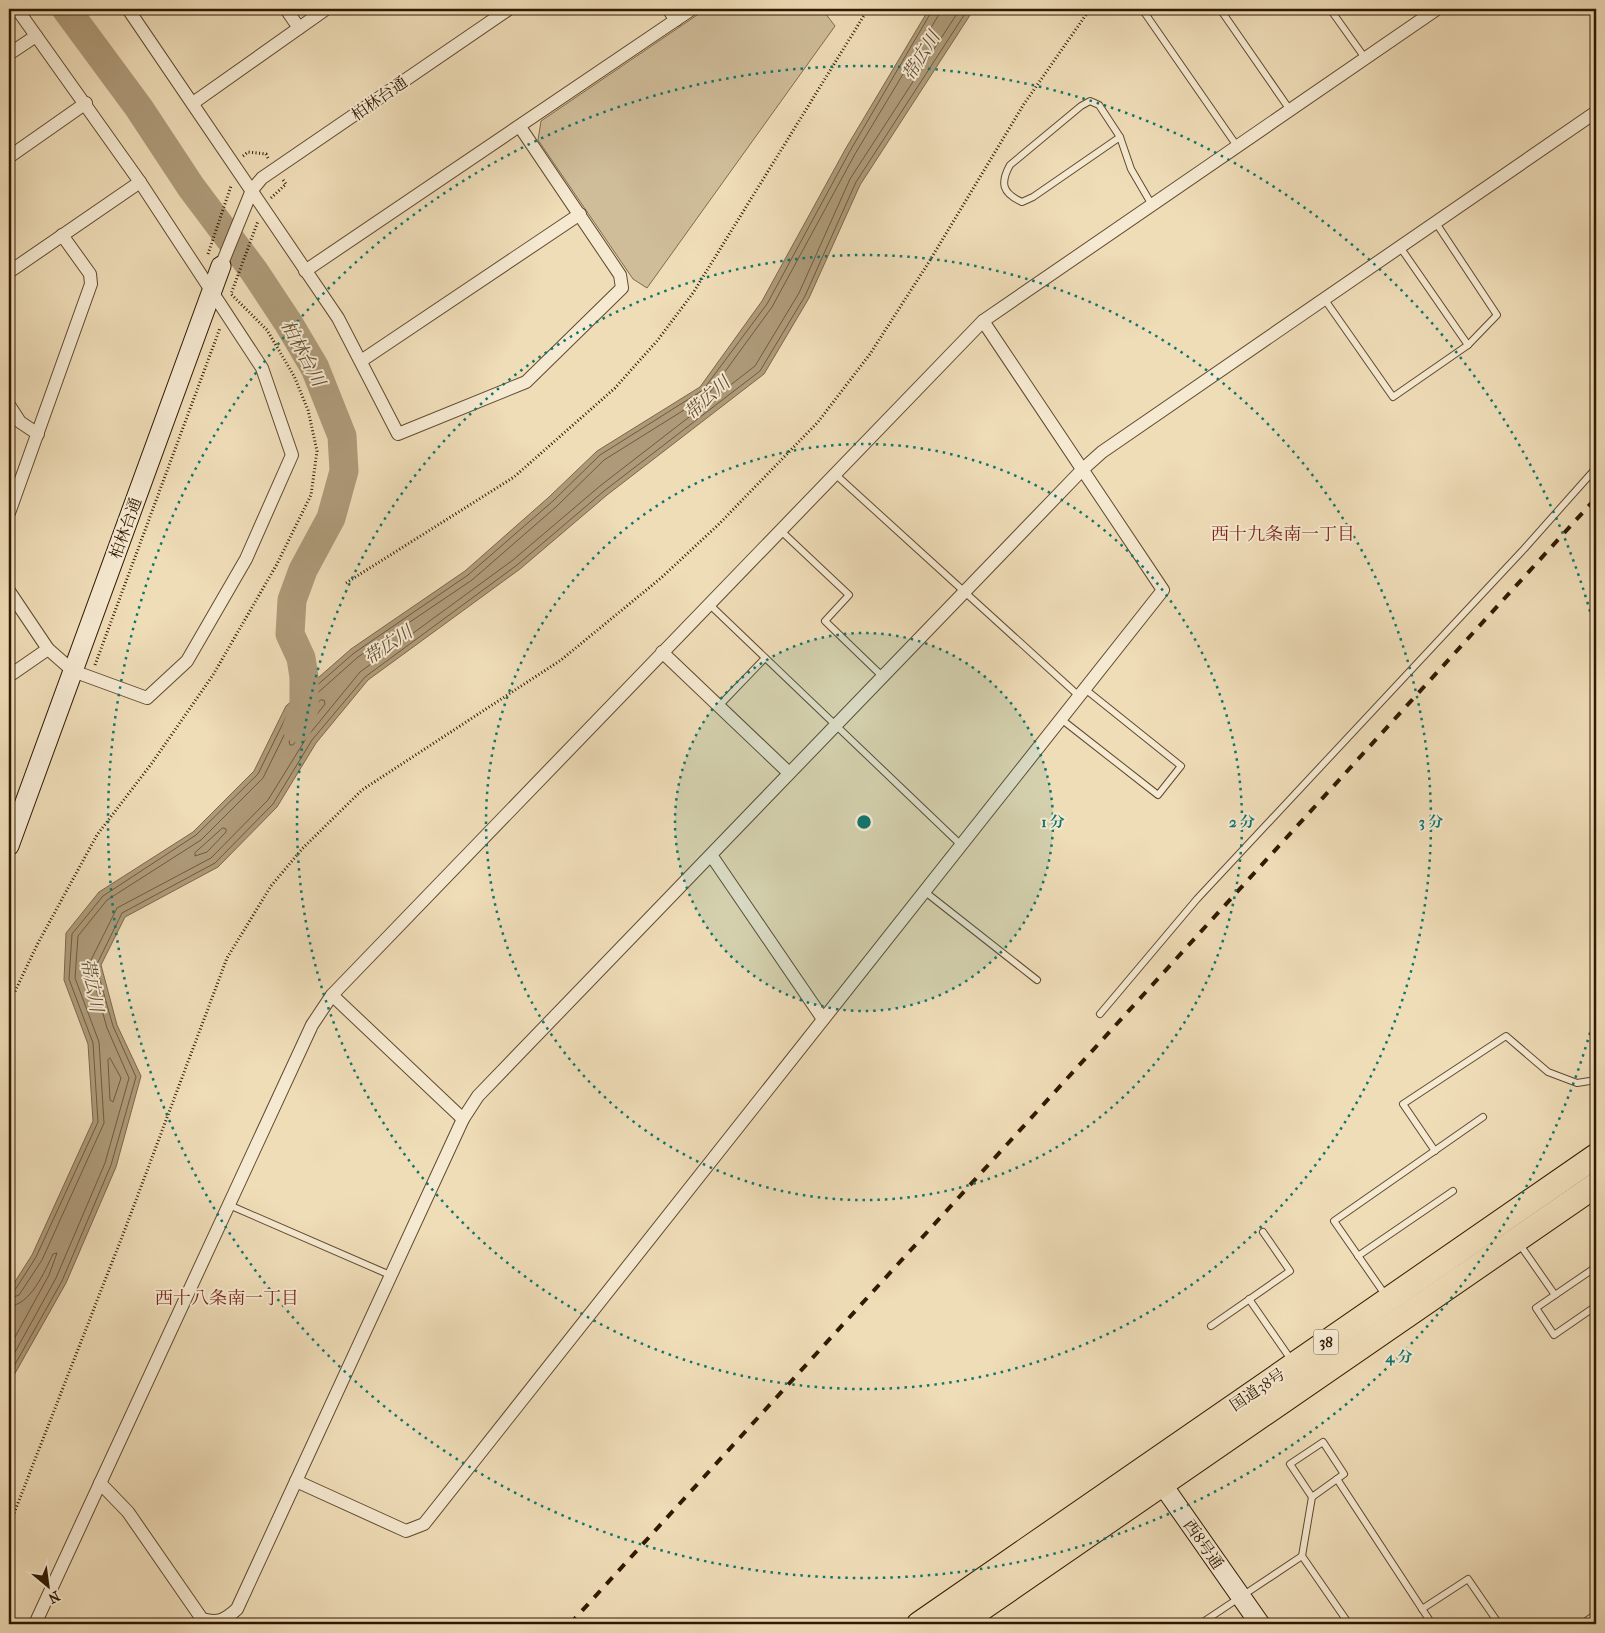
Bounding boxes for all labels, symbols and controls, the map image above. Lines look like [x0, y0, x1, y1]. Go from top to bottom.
water label: 帯広川 [898, 26, 946, 85]
street label: 柏林台通 [348, 72, 411, 125]
water label: 柏林台川 [276, 317, 330, 392]
water label: 帯広川 [680, 371, 736, 424]
street label: 柏林台通 [106, 495, 145, 561]
district label: 西十九条南一丁目 [1211, 524, 1355, 545]
water label: 帯広川 [360, 620, 418, 669]
centre of rings [855, 813, 873, 831]
text: 1 分 [1041, 813, 1065, 831]
text: 2 分 [1229, 813, 1255, 831]
text: 3 分 [1419, 813, 1443, 831]
water label: 帯広川 [76, 957, 107, 1016]
district label: 西十八条南一丁目 [155, 1288, 299, 1309]
road number: 38 [1314, 1330, 1338, 1354]
text: 4 分 [1384, 1348, 1413, 1366]
street label: 国道38号 [1226, 1364, 1289, 1415]
street label: 西8号通 [1180, 1516, 1227, 1573]
north arrow [22, 1560, 72, 1610]
text: N [45, 1587, 63, 1607]

